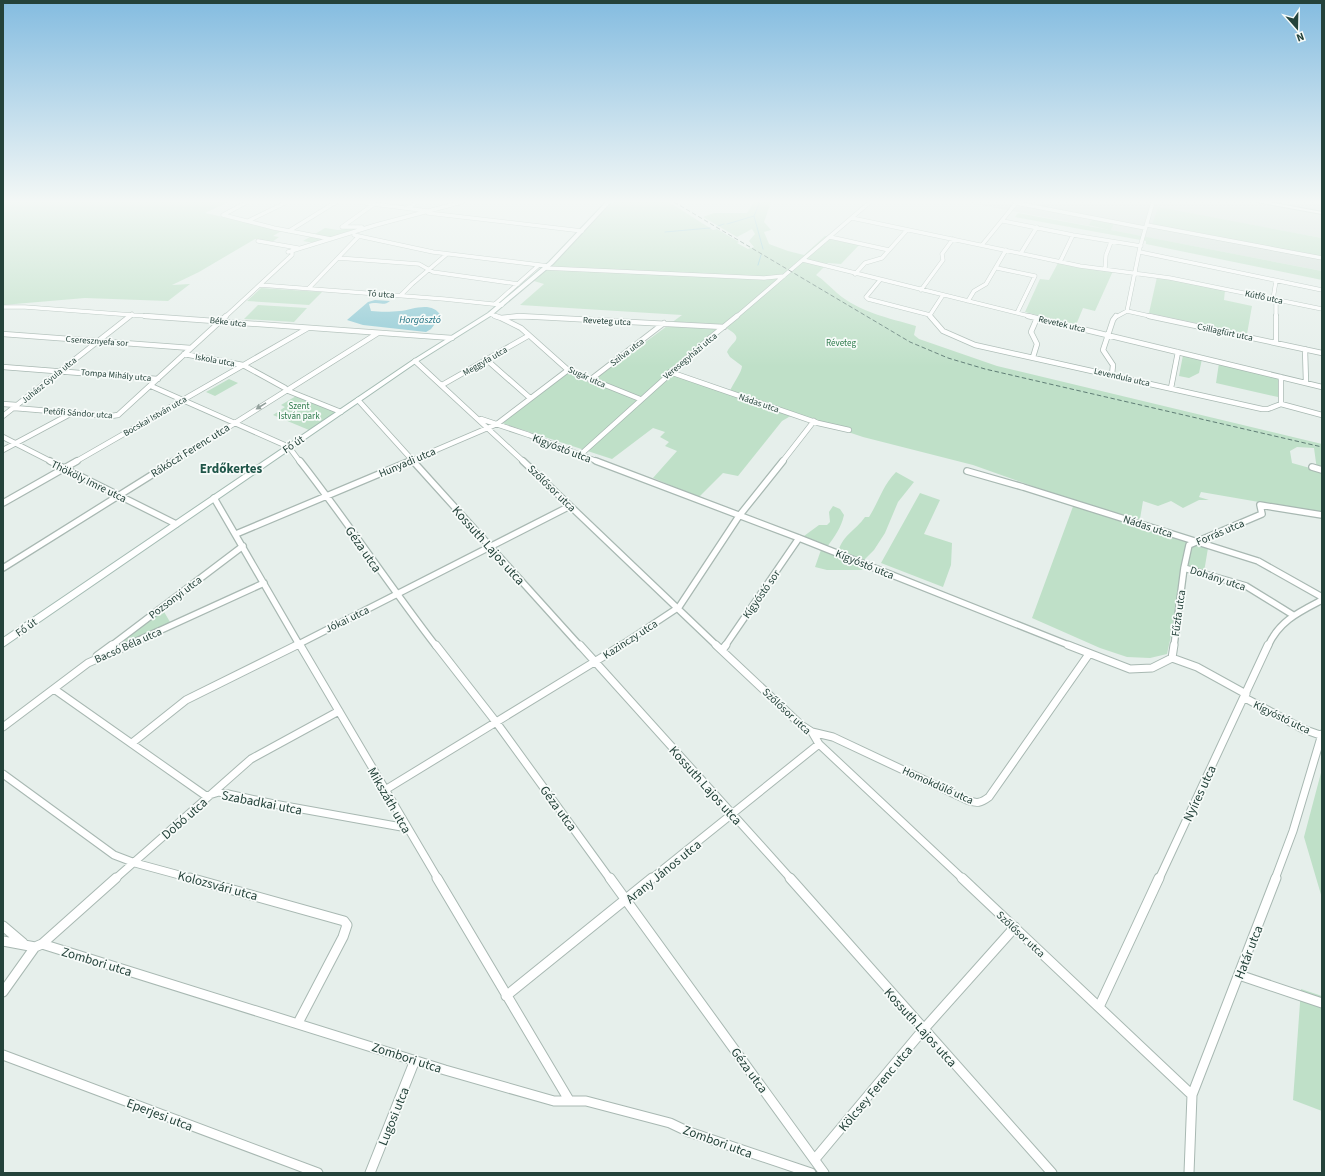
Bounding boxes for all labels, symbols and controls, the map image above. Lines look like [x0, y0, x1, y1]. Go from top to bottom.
north arrow [1277, 8, 1317, 48]
text: N [1294, 29, 1306, 45]
street label: Tó utca [367, 287, 395, 302]
street label: Kútfő utca [1244, 287, 1284, 308]
water label: Horgásztó [399, 313, 441, 327]
street label: Revetek utca [1037, 313, 1087, 336]
street label: Béke utca [209, 314, 247, 331]
street label: Reveteg utca [583, 314, 631, 329]
street label: Csillagfürt utca [1196, 320, 1254, 345]
street label: Veresegyházi utca [660, 330, 720, 383]
street label: Cseresznyefa sor [65, 333, 129, 350]
street label: Szilva utca [607, 335, 647, 370]
park label: Réveteg [826, 337, 856, 350]
street label: Meggyfa utca [461, 343, 510, 379]
street label: Iskola utca [194, 351, 236, 370]
street label: Juhász Gyula utca [19, 354, 80, 407]
street label: Sugár utca [566, 363, 608, 392]
street label: Levendula utca [1093, 365, 1151, 390]
street label: Tompa Mihály utca [80, 366, 152, 385]
street label: Nádas utca [737, 391, 781, 416]
street label: Bocskai István utca [121, 393, 190, 440]
park label: Szent István park [278, 400, 320, 423]
one-way arrow [255, 403, 267, 410]
street label: Petőfi Sándor utca [43, 405, 113, 422]
street label: Rákóczi Ferenc utca [148, 420, 233, 481]
street label: Kígyóstó utca [530, 430, 593, 467]
street label: Fő út [279, 432, 307, 457]
street label: Hunyadi utca [376, 444, 438, 481]
street label: Thököly Imre utca [48, 457, 129, 506]
district label: Erdőkertes [200, 460, 263, 478]
street label: Szőlősor utca [524, 462, 579, 515]
street label: Kossuth Lajos utca [448, 502, 529, 589]
street label: Nádas utca [1121, 511, 1174, 542]
street label: Forrás utca [1194, 516, 1247, 549]
street label: Géza utca [341, 523, 386, 576]
street label: Kígyóstó utca [833, 546, 896, 583]
street label: Dohány utca [1188, 562, 1248, 595]
street label: Kígyóstó sor [739, 567, 784, 622]
street label: Pozsonyi utca [146, 572, 205, 622]
street label: Fűzfa utca [1168, 589, 1189, 637]
street label: Jókai utca [323, 602, 372, 636]
street label: Fő út [13, 614, 40, 640]
street label: Kazinczy utca [600, 616, 660, 663]
street label: Bacsó Béla utca [92, 624, 164, 667]
street label: Szőlősor utca [759, 685, 814, 738]
street label: Kígyóstó utca [1251, 697, 1313, 738]
street label: Kossuth Lajos utca [665, 742, 746, 829]
street label: Nyíres utca [1179, 762, 1221, 825]
street label: Homokdűlő utca [900, 763, 976, 808]
street label: Mikszáth utca [363, 764, 415, 837]
street label: Géza utca [535, 782, 581, 835]
street label: Szabadkai utca [220, 786, 304, 820]
street label: Dobó utca [158, 794, 212, 844]
street label: Arany János utca [622, 836, 705, 908]
street label: Kolozsvári utca [176, 867, 260, 905]
street label: Szőlősor utca [993, 908, 1048, 961]
street label: Határ utca [1230, 923, 1267, 982]
street label: Zombori utca [59, 943, 134, 981]
street label: Kossuth Lajos utca [880, 984, 961, 1071]
street label: Zombori utca [369, 1038, 444, 1078]
street label: Kölcsey Ferenc utca [834, 1042, 917, 1135]
street label: Géza utca [726, 1044, 772, 1097]
street label: Lugosi utca [374, 1084, 414, 1148]
street label: Eperjesi utca [124, 1094, 195, 1136]
street label: Zombori utca [680, 1121, 755, 1163]

